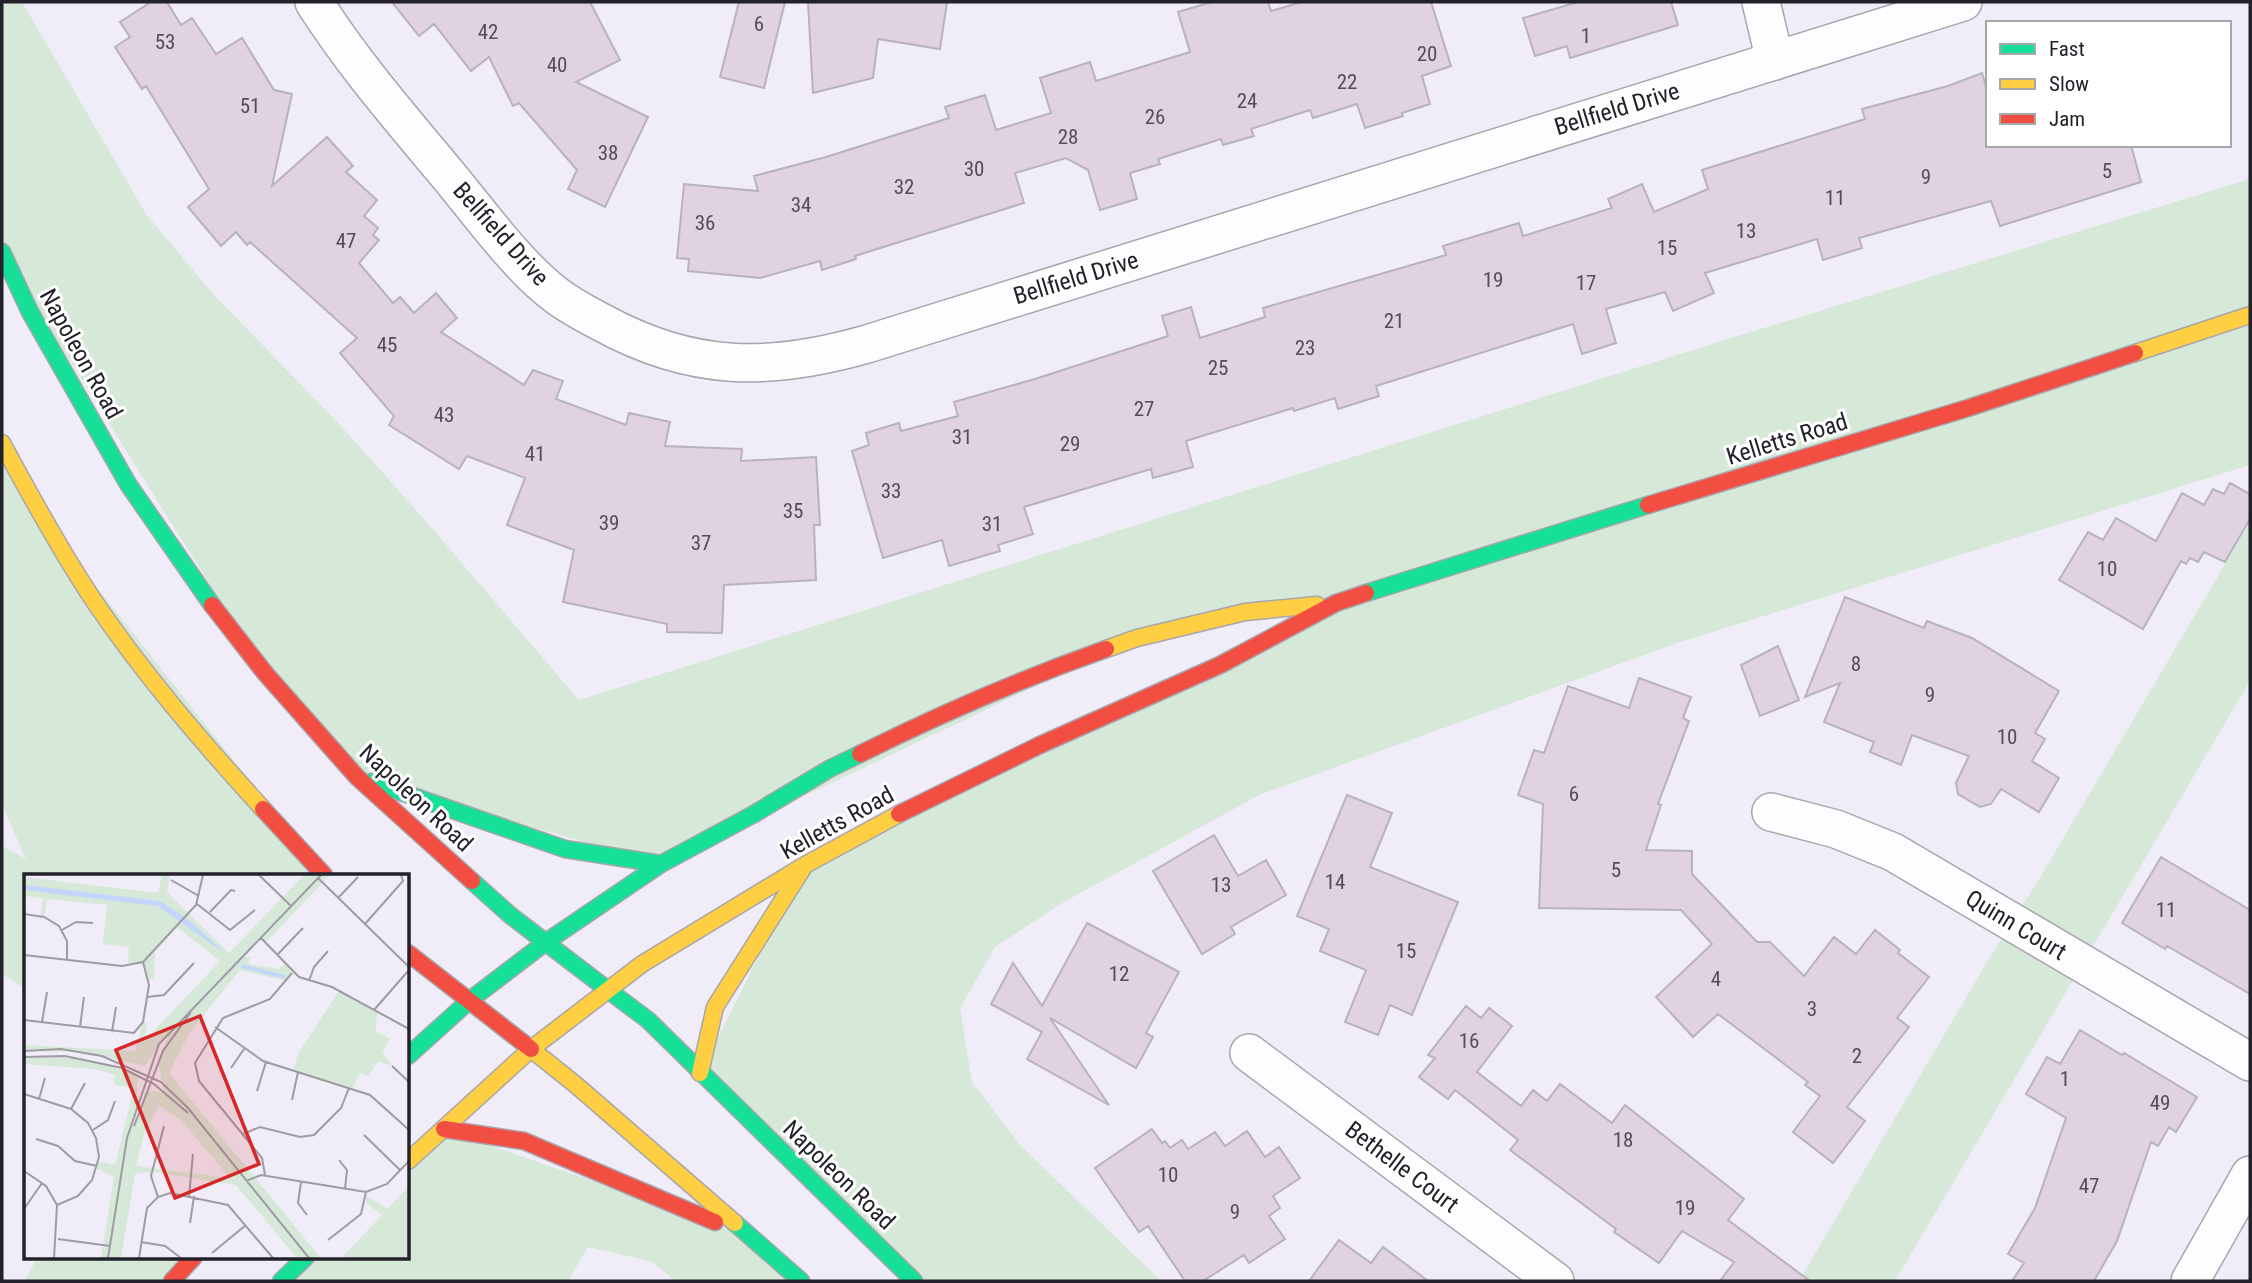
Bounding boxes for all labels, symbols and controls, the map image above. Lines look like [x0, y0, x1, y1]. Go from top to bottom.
house number: 6 [754, 12, 764, 36]
house number: 42 [478, 20, 498, 44]
legend [1986, 21, 2231, 147]
house number: 1 [1581, 24, 1591, 48]
house number: 53 [155, 30, 175, 54]
text: Fast [2049, 37, 2085, 61]
house number: 20 [1417, 42, 1437, 66]
house number: 40 [547, 53, 567, 77]
house number: 22 [1337, 70, 1357, 94]
text: Slow [2049, 72, 2089, 96]
street label: Bellfield Drive [1551, 77, 1683, 141]
house number: 24 [1237, 89, 1257, 113]
house number: 51 [240, 94, 260, 118]
house number: 26 [1145, 105, 1165, 129]
text: Jam [2049, 107, 2085, 131]
house number: 28 [1058, 125, 1078, 149]
house number: 38 [598, 141, 618, 165]
house number: 30 [964, 157, 984, 181]
house number: 5 [2102, 159, 2112, 183]
house number: 9 [1921, 165, 1931, 189]
house number: 32 [894, 175, 914, 199]
street label: Bellfield Drive [447, 177, 555, 291]
house number: 11 [1825, 186, 1845, 210]
house number: 34 [791, 193, 811, 217]
house number: 36 [695, 211, 715, 235]
house number: 13 [1736, 219, 1756, 243]
house number: 47 [336, 229, 356, 253]
house number: 15 [1657, 236, 1677, 260]
street label: Bellfield Drive [1010, 246, 1142, 310]
house number: 19 [1483, 268, 1503, 292]
house number: 17 [1576, 271, 1596, 295]
street label: Napoleon Road [34, 284, 128, 424]
house number: 21 [1384, 309, 1404, 333]
house number: 45 [377, 333, 397, 357]
house number: 23 [1295, 336, 1315, 360]
house number: 25 [1208, 356, 1228, 380]
house number: 27 [1134, 397, 1154, 421]
house number: 43 [434, 403, 454, 427]
street label: Kelletts Road [1723, 407, 1851, 471]
house number: 31 [952, 425, 972, 449]
house number: 29 [1060, 432, 1080, 456]
house number: 41 [525, 442, 545, 466]
house number: 33 [881, 479, 901, 503]
house number: 35 [783, 499, 803, 523]
house number: 39 [599, 511, 619, 535]
house number: 31 [982, 512, 1002, 536]
house number: 37 [691, 531, 711, 555]
house number: 10 [2097, 557, 2117, 581]
house number: 8 [1851, 652, 1861, 676]
house number: 9 [1925, 683, 1935, 707]
house number: 10 [1997, 725, 2017, 749]
street label: Napoleon Road [354, 739, 478, 857]
street label: Kelletts Road [775, 780, 899, 866]
house number: 6 [1569, 782, 1579, 806]
house number: 5 [1611, 858, 1621, 882]
house number: 14 [1325, 870, 1345, 894]
house number: 13 [1211, 873, 1231, 897]
inset map [24, 874, 410, 1258]
street label: Quinn Court [1961, 884, 2071, 966]
house number: 11 [2156, 898, 2176, 922]
house number: 15 [1396, 939, 1416, 963]
house number: 12 [1109, 962, 1129, 986]
house number: 4 [1711, 967, 1721, 991]
house number: 3 [1807, 997, 1817, 1021]
house number: 16 [1459, 1029, 1479, 1053]
house number: 2 [1852, 1044, 1862, 1068]
house number: 1 [2060, 1067, 2070, 1091]
house number: 49 [2150, 1091, 2170, 1115]
street label: Napoleon Road [777, 1115, 901, 1235]
street label: Bethelle Court [1340, 1115, 1464, 1219]
house number: 18 [1613, 1128, 1633, 1152]
house number: 10 [1158, 1163, 1178, 1187]
house number: 47 [2079, 1174, 2099, 1198]
house number: 19 [1675, 1196, 1695, 1220]
house number: 9 [1230, 1200, 1240, 1224]

